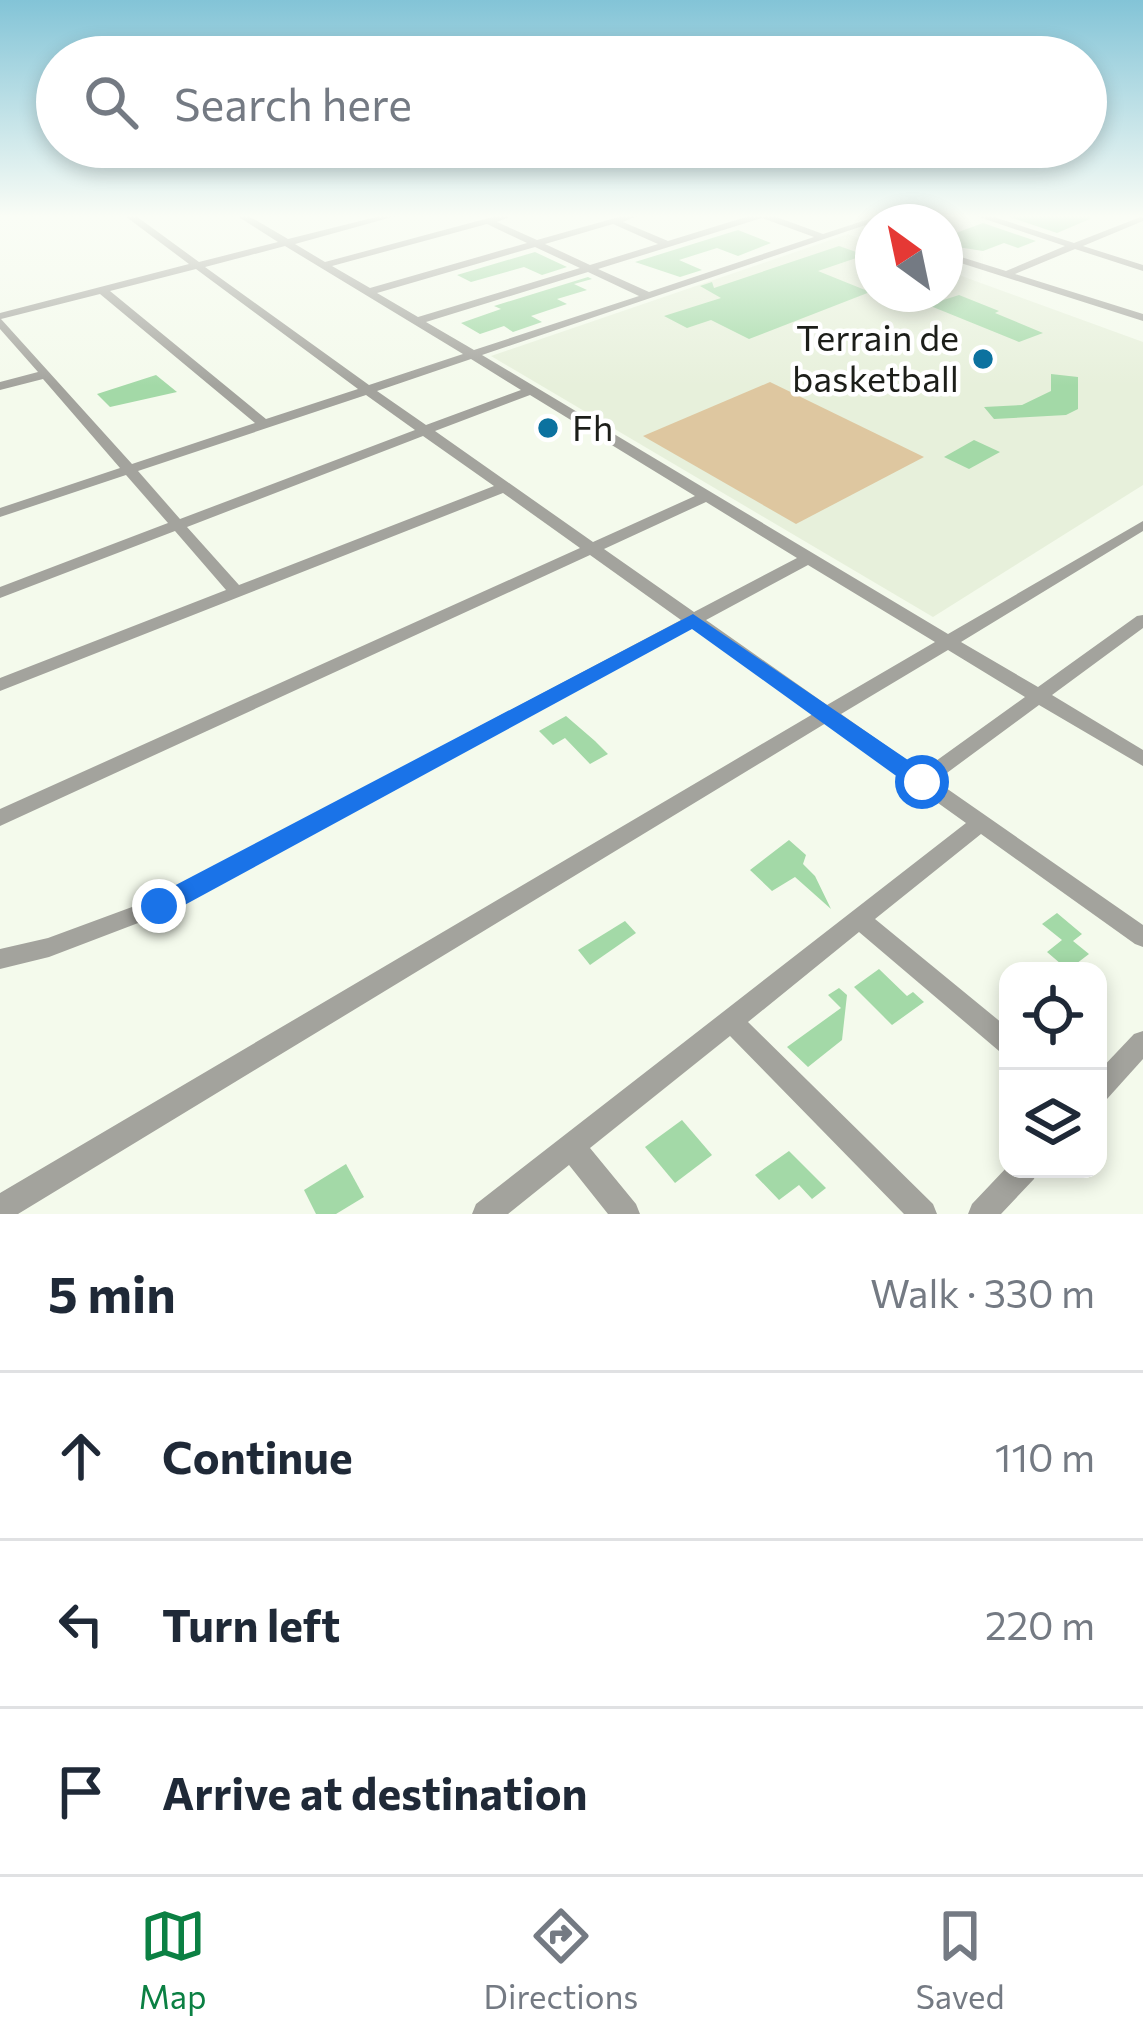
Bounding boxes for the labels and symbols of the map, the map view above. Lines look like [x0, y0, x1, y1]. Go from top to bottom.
north arrow [855, 204, 963, 312]
place label: Terrain de basketball [792, 314, 959, 399]
marker: Terrain de basketball [970, 346, 996, 372]
place label: Fh [572, 404, 613, 448]
marker: Fh [535, 415, 561, 441]
route start [895, 755, 949, 809]
route end [132, 879, 186, 933]

